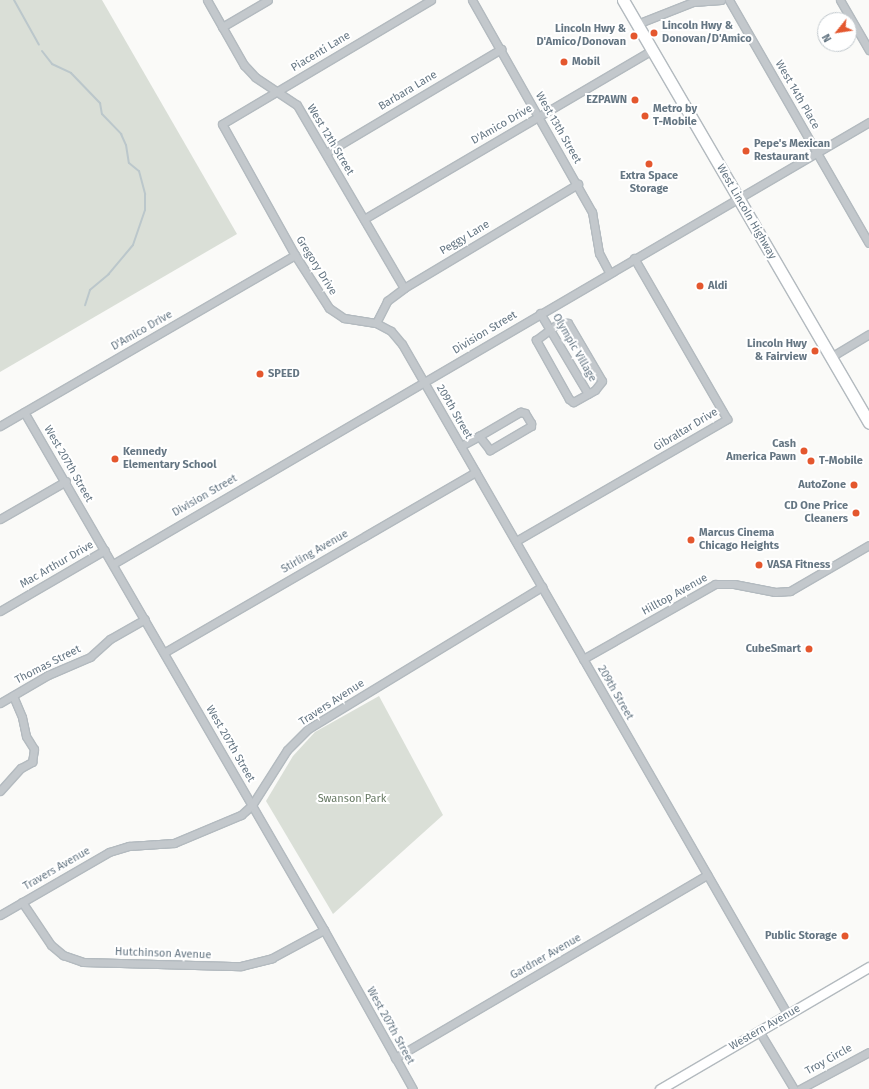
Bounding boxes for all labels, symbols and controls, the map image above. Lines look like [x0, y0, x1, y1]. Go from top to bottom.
north arrow [817, 12, 857, 52]
place label: Lincoln Hwy & Donovan/D'Amico [662, 20, 752, 46]
place label: Lincoln Hwy & D'Amico/Donovan [536, 23, 626, 49]
marker: Lincoln Hwy & Donovan/D'Amico [649, 28, 659, 38]
street label: Piacenti Lane [289, 29, 353, 75]
marker: Lincoln Hwy & D'Amico/Donovan [629, 31, 639, 41]
text: N [820, 31, 834, 44]
place label: Mobil [572, 55, 600, 69]
marker: Mobil [559, 57, 569, 67]
street label: West 14th Place [772, 58, 822, 132]
street label: Barbara Lane [376, 68, 440, 114]
street label: West 13th Street [532, 90, 584, 166]
place label: EZPAWN [586, 93, 627, 107]
marker: EZPAWN [630, 95, 640, 105]
street label: West 12th Street [304, 102, 356, 178]
street label: D'Amico Drive [469, 102, 535, 148]
place label: Metro by T-Mobile [653, 103, 697, 129]
marker: Metro by T-Mobile [640, 111, 650, 121]
place label: Pepe's Mexican Restaurant [754, 138, 830, 164]
marker: Pepe's Mexican Restaurant [741, 146, 751, 156]
marker: Extra Space Storage [644, 159, 654, 169]
street label: West Lincoln Highway [713, 162, 779, 262]
place label: Extra Space Storage [620, 170, 678, 196]
street label: Peggy Lane [438, 218, 492, 258]
street label: Gregory Drive [293, 234, 339, 298]
place label: Aldi [708, 279, 727, 293]
marker: Aldi [695, 281, 705, 291]
street label: D'Amico Drive [109, 308, 175, 354]
street label: Division Street [450, 309, 520, 357]
street label: Olympic Village [549, 312, 599, 384]
place label: Lincoln Hwy & Fairview [747, 338, 807, 364]
marker: Lincoln Hwy & Fairview [810, 346, 820, 356]
place label: SPEED [268, 367, 300, 381]
marker: SPEED [255, 369, 265, 379]
street label: 209th Street [433, 383, 475, 441]
street label: Gibraltar Drive [652, 406, 720, 454]
street label: West 207th Street [41, 423, 95, 505]
place label: Cash America Pawn [726, 438, 796, 464]
place label: Kennedy Elementary School [123, 446, 217, 472]
marker: Cash America Pawn [799, 446, 809, 456]
marker: Kennedy Elementary School [110, 454, 120, 464]
place label: T-Mobile [819, 454, 863, 468]
marker: T-Mobile [806, 456, 816, 466]
street label: Division Street [170, 472, 240, 520]
place label: AutoZone [798, 478, 846, 492]
marker: AutoZone [849, 480, 859, 490]
place label: CD One Price Cleaners [784, 500, 848, 526]
marker: CD One Price Cleaners [851, 508, 861, 518]
street label: Stirling Avenue [279, 527, 351, 577]
place label: Marcus Cinema Chicago Heights [699, 527, 779, 553]
marker: Marcus Cinema Chicago Heights [686, 535, 696, 545]
street label: Mac Arthur Drive [18, 539, 96, 591]
place label: VASA Fitness [767, 558, 830, 572]
marker: VASA Fitness [754, 560, 764, 570]
street label: Hilltop Avenue [640, 571, 710, 619]
place label: CubeSmart [746, 642, 801, 656]
street label: Thomas Street [13, 643, 83, 687]
marker: CubeSmart [804, 644, 814, 654]
street label: 209th Street [594, 664, 636, 722]
street label: Travers Avenue [297, 677, 367, 729]
street label: West 207th Street [203, 703, 257, 785]
park label: Swanson Park [318, 792, 386, 806]
street label: Travers Avenue [21, 845, 93, 893]
place label: Public Storage [765, 929, 837, 943]
street label: Gardner Avenue [508, 931, 584, 983]
marker: Public Storage [840, 931, 850, 941]
street label: Hutchinson Avenue [115, 946, 211, 962]
street label: West 207th Street [363, 985, 417, 1067]
street label: Western Avenue [727, 1002, 803, 1054]
street label: Troy Circle [803, 1042, 855, 1078]

